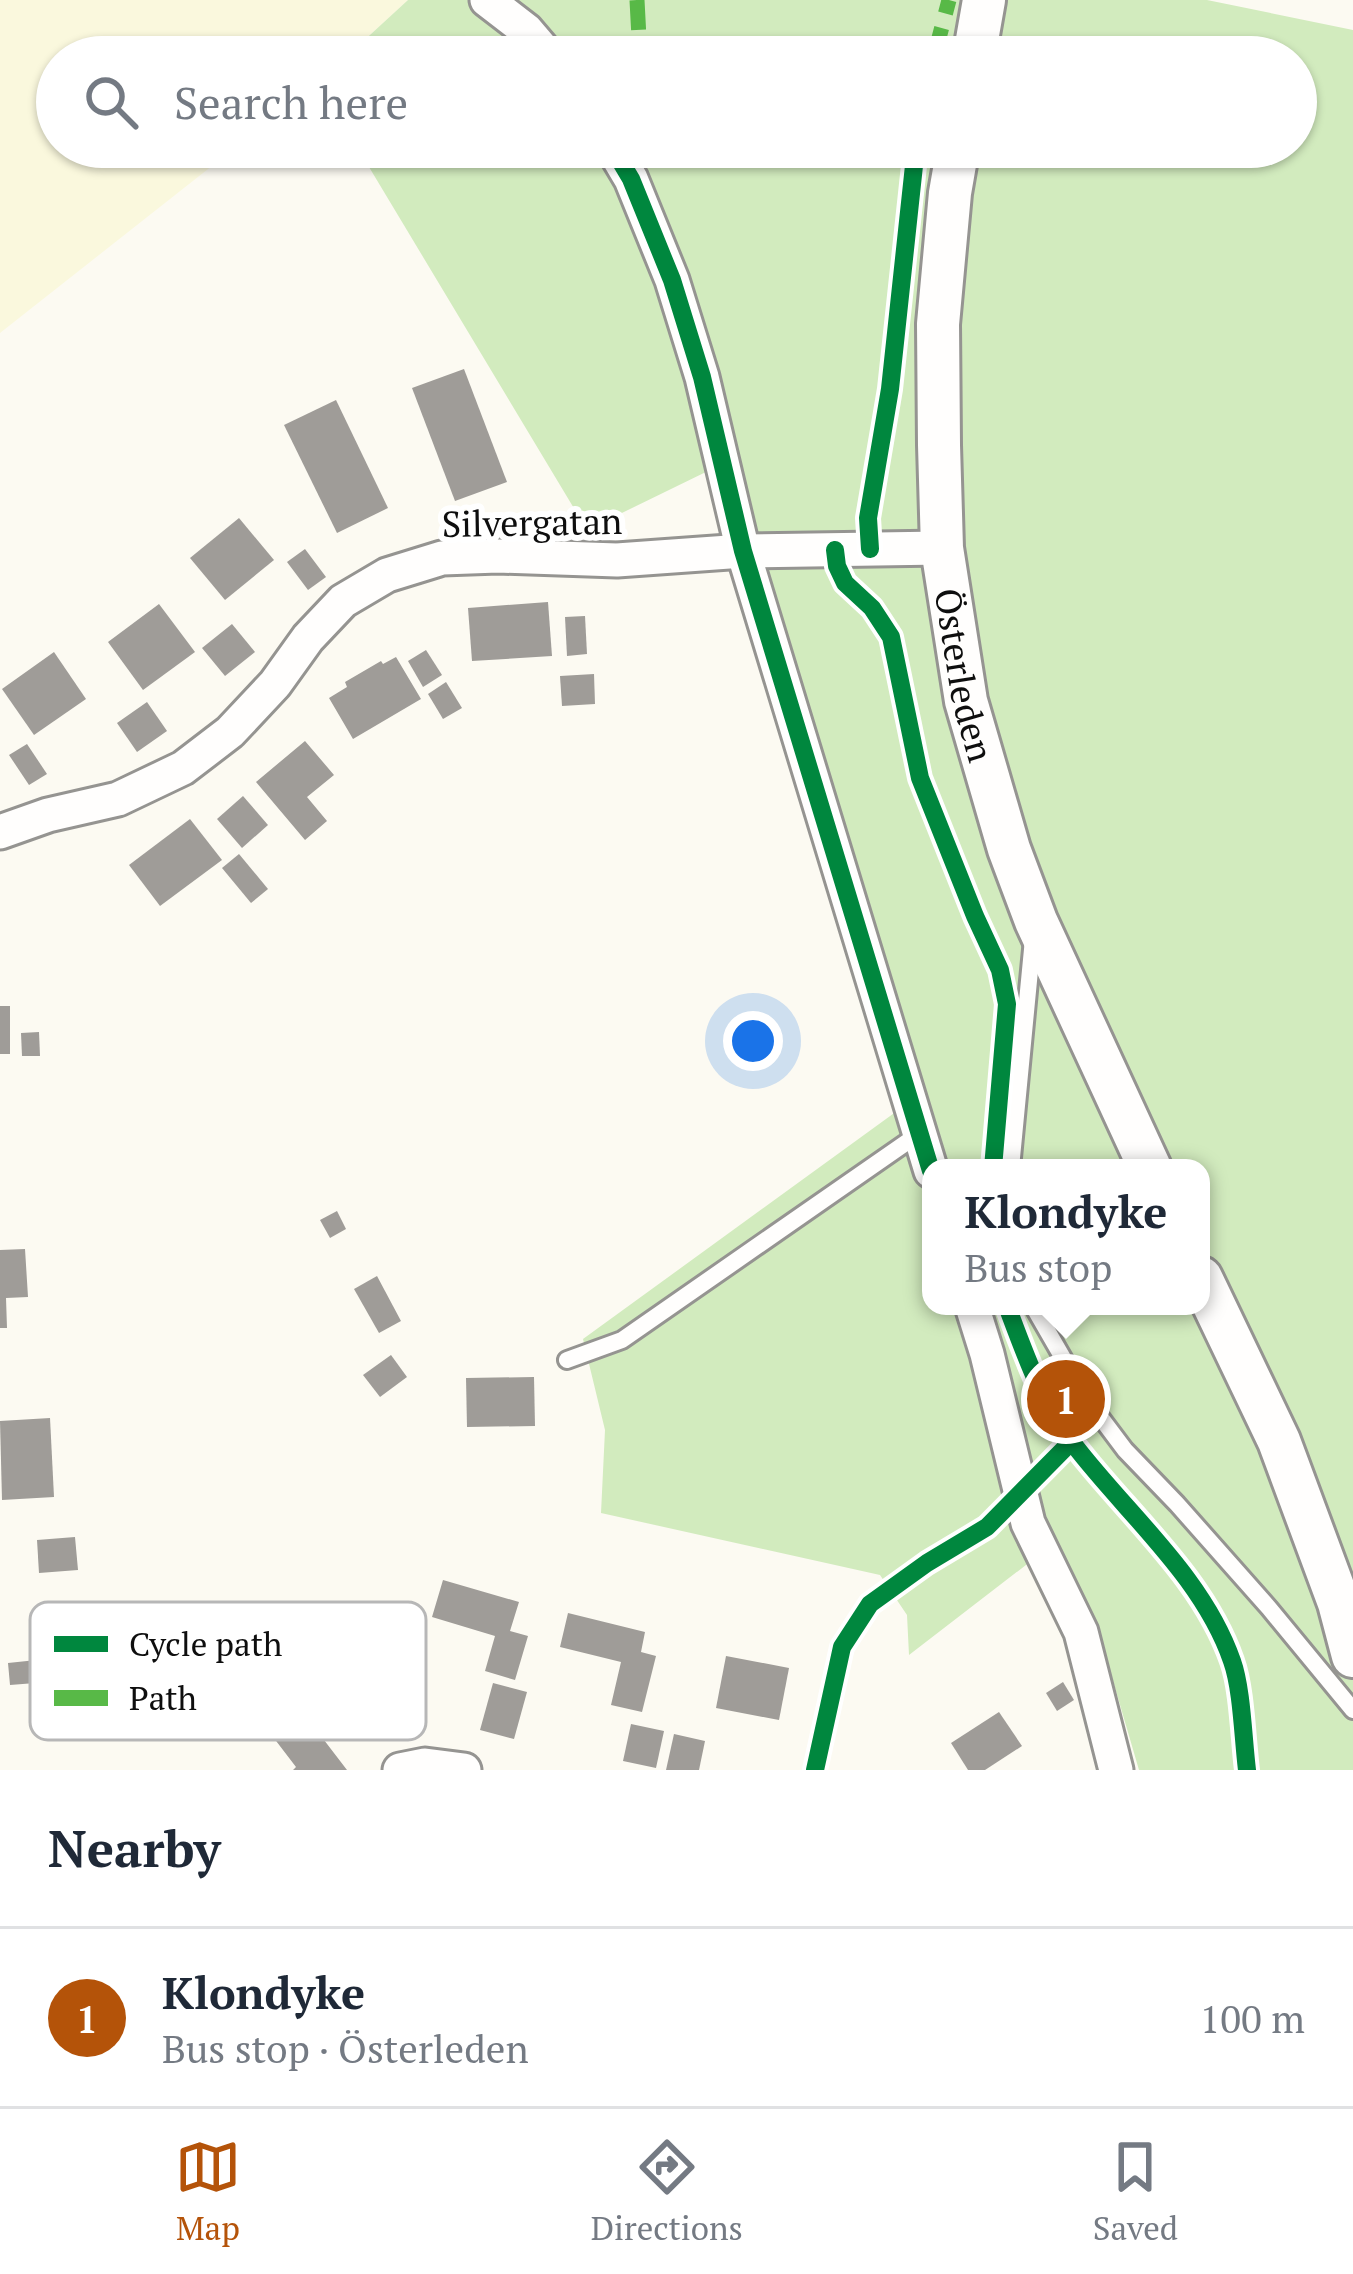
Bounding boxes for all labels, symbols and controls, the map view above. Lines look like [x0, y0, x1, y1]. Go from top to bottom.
search box [36, 36, 1317, 168]
icon: search [78, 69, 144, 135]
text: Search here [174, 72, 408, 132]
street label: Silvergatan [441, 497, 623, 547]
street label: Österleden [925, 585, 1006, 767]
your location [723, 1011, 783, 1071]
popup [922, 1159, 1210, 1315]
text: Klondyke [964, 1181, 1168, 1241]
text: Bus stop [964, 1241, 1112, 1293]
pin: 1 [1027, 1354, 1105, 1444]
legend [30, 1602, 426, 1740]
text: Cycle path [129, 1622, 282, 1665]
text: Path [129, 1676, 197, 1719]
text: Nearby [48, 1814, 221, 1882]
text: Klondyke [162, 1962, 365, 2022]
text: 1 [76, 1992, 98, 2044]
text: 100 m [1200, 1992, 1305, 2044]
text: Bus stop · Österleden [162, 2022, 529, 2074]
tab: Map [175, 2134, 241, 2249]
tab: Directions [591, 2134, 743, 2249]
tab: Saved [1093, 2134, 1178, 2249]

